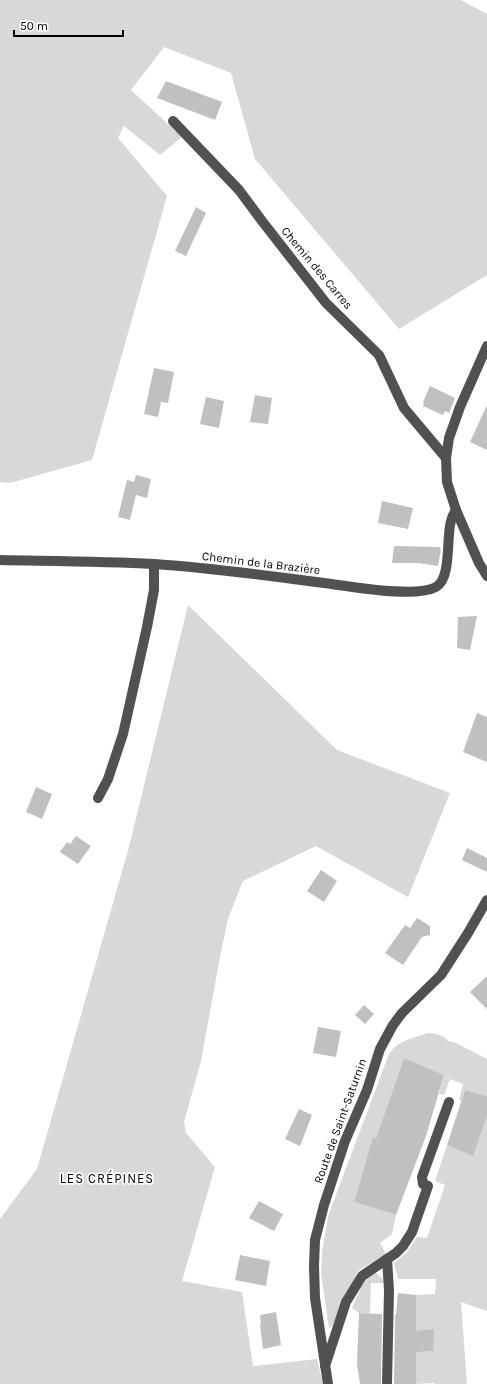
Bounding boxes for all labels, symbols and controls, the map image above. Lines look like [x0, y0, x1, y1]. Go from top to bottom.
scale bar [14, 12, 123, 38]
text: 50 m [20, 19, 48, 33]
street label: Chemin des Carres [278, 224, 356, 312]
street label: Chemin de la Brazière [201, 549, 321, 577]
street label: Route de Saint-Saturnin [311, 1056, 369, 1186]
district label: LES CRÉPINES [60, 1169, 154, 1186]

